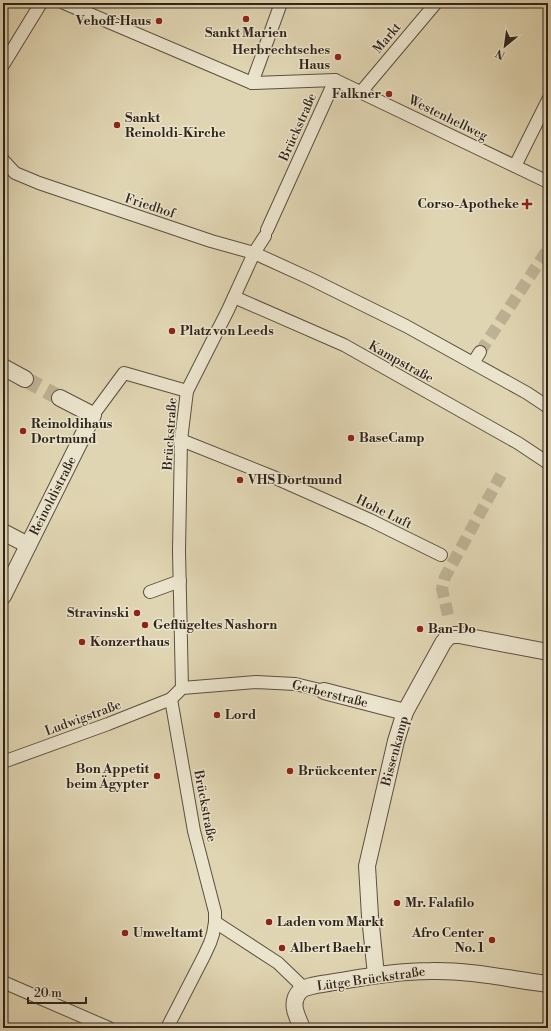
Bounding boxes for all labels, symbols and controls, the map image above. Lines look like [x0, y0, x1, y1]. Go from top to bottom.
place label: Vehoff-Haus [75, 13, 151, 29]
marker: Sankt Marien [241, 14, 251, 24]
marker: Vehoff-Haus [154, 16, 164, 26]
street label: Markt [370, 19, 405, 57]
place label: Sankt Marien [205, 25, 287, 41]
north arrow [485, 26, 525, 66]
place label: Herbrechtsches Haus [232, 42, 330, 73]
text: N [493, 45, 508, 62]
marker: Herbrechtsches Haus [333, 52, 343, 62]
place label: Falkner [332, 86, 381, 102]
marker: Falkner [384, 89, 394, 99]
street label: Brückstraße [275, 90, 320, 164]
street label: Westenhellweg [405, 91, 491, 144]
place label: Sankt Reinoldi-Kirche [125, 110, 226, 141]
marker: Sankt Reinoldi-Kirche [112, 120, 122, 130]
street label: Friedhof [123, 190, 178, 222]
place label: Corso-Apotheke [417, 196, 519, 212]
marker: Corso-Apotheke [522, 199, 532, 209]
place label: Platz von Leeds [180, 323, 274, 339]
marker: Platz von Leeds [167, 326, 177, 336]
street label: Kampstraße [366, 338, 437, 387]
street label: Brückstraße [159, 397, 181, 472]
place label: Reinoldihaus Dortmund [31, 416, 113, 447]
marker: Reinoldihaus Dortmund [18, 426, 28, 436]
place label: BaseCamp [359, 430, 425, 446]
marker: BaseCamp [346, 433, 356, 443]
street label: Reinoldistraße [26, 453, 80, 538]
place label: VHS Dortmund [247, 472, 342, 488]
marker: VHS Dortmund [235, 475, 245, 485]
street label: Hohe Luft [353, 492, 415, 533]
place label: Stravinski [67, 605, 129, 621]
marker: Stravinski [132, 608, 142, 618]
place label: Geflügeltes Nashorn [153, 617, 277, 633]
marker: Geflügeltes Nashorn [140, 620, 150, 630]
place label: Ban-Do [428, 621, 476, 637]
marker: Ban-Do [415, 624, 425, 634]
place label: Konzerthaus [90, 634, 170, 650]
marker: Konzerthaus [77, 637, 87, 647]
street label: Gerberstraße [290, 677, 370, 711]
street label: Ludwigstraße [43, 697, 124, 739]
place label: Lord [225, 707, 256, 723]
marker: Lord [212, 710, 222, 720]
street label: Bissenkamp [378, 714, 412, 789]
place label: Bon Appetit beim Ägypter [66, 761, 149, 792]
place label: Brückcenter [298, 763, 377, 779]
marker: Brückcenter [285, 766, 295, 776]
street label: Brückstraße [190, 768, 220, 844]
marker: Bon Appetit beim Ägypter [152, 771, 162, 781]
place label: Mr. Falafilo [405, 895, 475, 911]
marker: Mr. Falafilo [392, 898, 402, 908]
place label: Laden vom Markt [277, 914, 384, 930]
marker: Laden vom Markt [264, 917, 274, 927]
place label: Umweltamt [133, 925, 204, 941]
place label: Afro Center No. 1 [411, 925, 485, 956]
marker: Umweltamt [120, 928, 130, 938]
marker: Afro Center No. 1 [487, 935, 497, 945]
place label: Albert Baehr [289, 940, 371, 956]
marker: Albert Baehr [277, 943, 287, 953]
street label: Lütge Brückstraße [316, 963, 427, 995]
scale bar [28, 979, 86, 1005]
text: 20 m [34, 986, 62, 1001]

